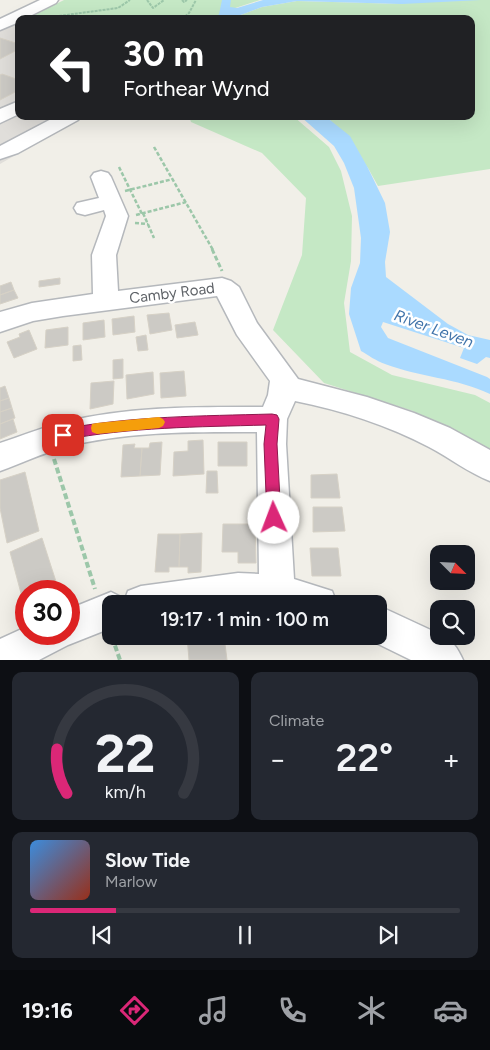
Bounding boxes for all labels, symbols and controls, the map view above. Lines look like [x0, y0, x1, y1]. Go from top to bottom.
text: 30 m [123, 33, 204, 75]
icon: left [40, 35, 105, 100]
text: Forthear Wynd [123, 75, 270, 102]
street label: Camby Road [128, 279, 216, 307]
water label: River Leven [392, 305, 476, 352]
pin [42, 414, 84, 456]
icon: arrive [49, 421, 77, 449]
position arrow [247, 491, 299, 543]
north arrow [430, 545, 475, 590]
map controls [430, 545, 475, 645]
speed limit sign: 30 [15, 580, 80, 645]
button: search [430, 600, 475, 645]
text: 19:17 · 1 min · 100 m [160, 608, 329, 631]
text: Climate [269, 711, 324, 730]
text: 22 [95, 723, 156, 785]
text: 22° [336, 735, 393, 781]
text: − [269, 742, 286, 776]
text: + [443, 742, 460, 776]
text: km/h [105, 781, 146, 802]
text: Slow Tide [105, 849, 190, 872]
text: Marlow [105, 872, 157, 891]
icon: previous [88, 921, 116, 949]
icon: pause [231, 921, 259, 949]
icon: next [374, 921, 402, 949]
icon: directions [117, 993, 152, 1028]
icon: music [196, 993, 231, 1028]
icon: phone [275, 993, 310, 1028]
icon: climate [354, 993, 389, 1028]
icon: car [433, 993, 468, 1028]
text: 19:16 [22, 997, 73, 1024]

